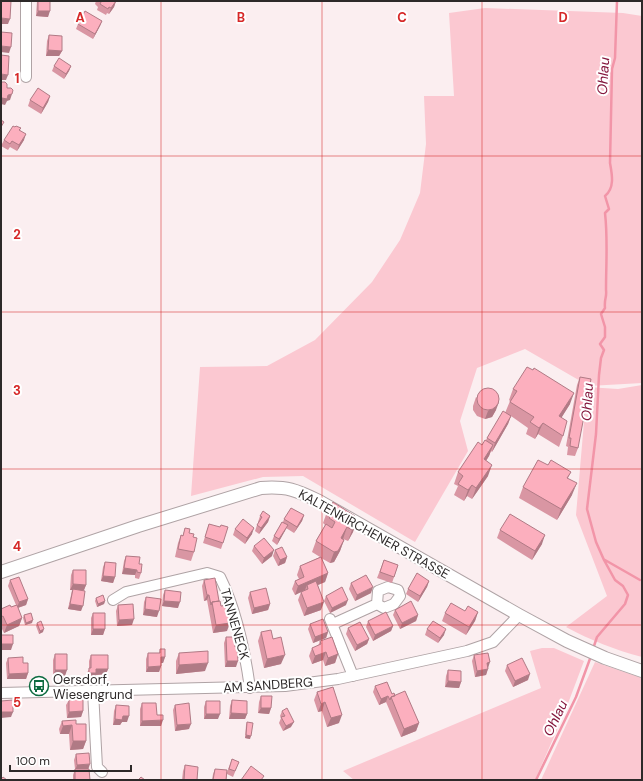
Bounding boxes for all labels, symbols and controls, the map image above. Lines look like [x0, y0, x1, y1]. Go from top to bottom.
text: A [75, 9, 85, 26]
text: B [237, 9, 245, 26]
text: C [397, 9, 407, 26]
text: D [558, 9, 568, 26]
water label: Ohlau [593, 56, 613, 96]
text: 1 [15, 70, 19, 87]
text: 2 [13, 226, 21, 243]
text: 3 [13, 382, 21, 399]
water label: Ohlau [577, 383, 597, 421]
street label: KALTENKIRCHENER STRASSE [296, 485, 452, 583]
text: 4 [13, 538, 21, 555]
street label: TANNENECK [217, 586, 253, 662]
place label: Oersdorf, Wiesengrund [53, 671, 133, 703]
street label: AM SANDBERG [223, 673, 314, 697]
bus stop icon: Oersdorf, Wiesengrund [28, 675, 50, 697]
text: 5 [13, 694, 21, 711]
water label: Ohlau [539, 697, 571, 739]
scale bar [10, 747, 131, 773]
text: 100 m [16, 753, 50, 769]

